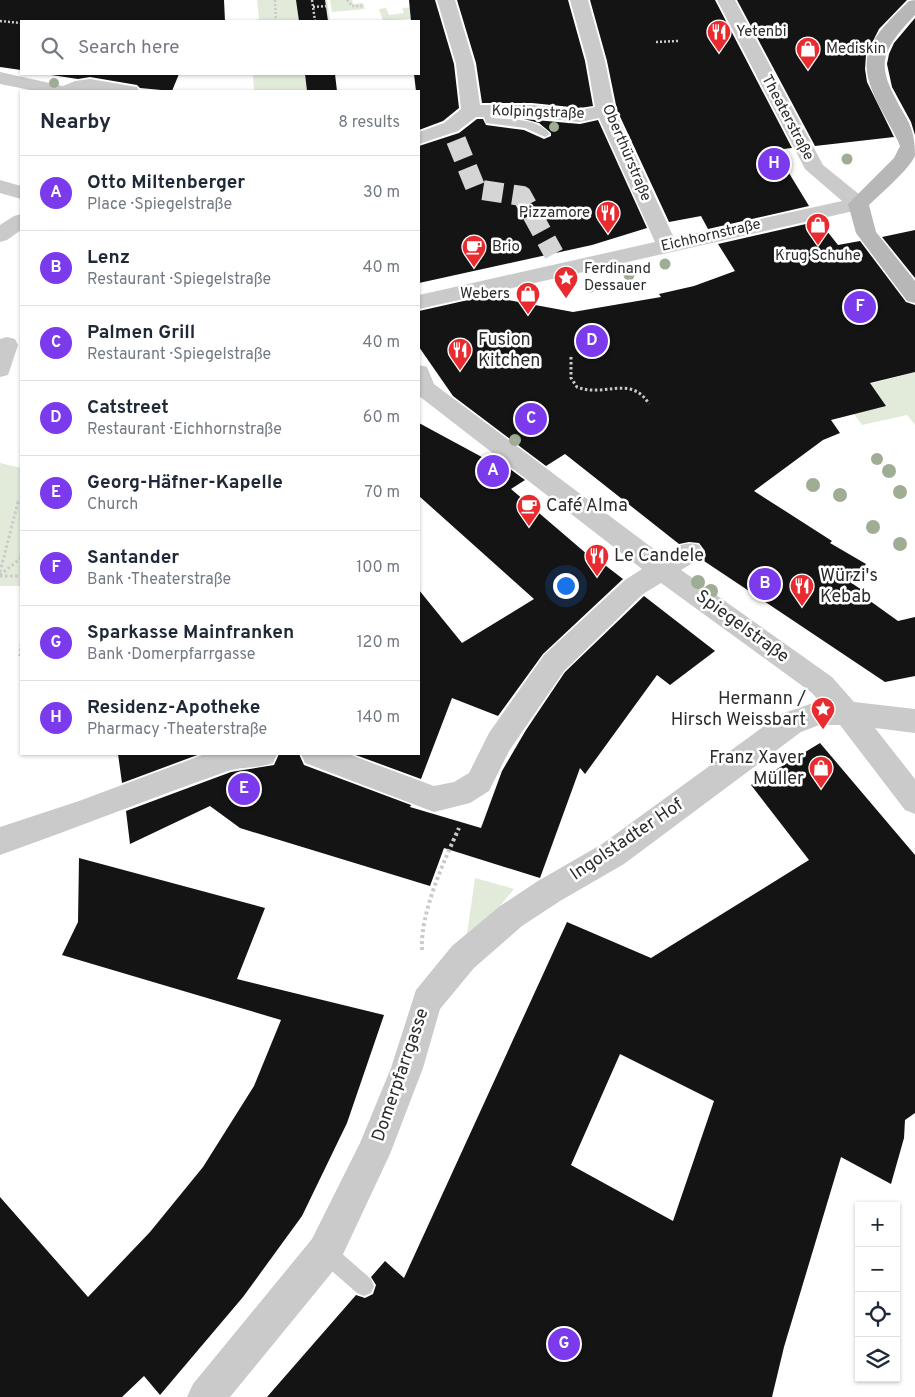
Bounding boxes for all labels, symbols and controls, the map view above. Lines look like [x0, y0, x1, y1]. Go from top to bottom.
restaurant icon: Yetenbi [706, 19, 732, 53]
search box [20, 20, 420, 75]
place label: Yetenbi [736, 23, 787, 42]
icon: search [38, 34, 66, 62]
text: Search here [78, 36, 180, 60]
shop icon: Mediskin [795, 36, 821, 70]
place label: Mediskin [826, 40, 886, 59]
street label: Theaterstraße [756, 72, 818, 164]
street label: Kolpingstraße [491, 102, 585, 124]
street label: Oberthürstraße [597, 102, 655, 204]
text: Nearby [40, 109, 111, 136]
text: 8 results [338, 113, 400, 133]
pin: H [758, 145, 790, 183]
text: Otto Miltenberger [87, 171, 245, 195]
text: A [50, 183, 62, 203]
text: 30 m [363, 183, 400, 203]
text: Place · Spiegelstraße [87, 195, 232, 215]
restaurant icon: Pizzamore [595, 200, 621, 234]
place label: Pizzamore [519, 204, 590, 223]
shop icon: Krug Schuhe [805, 212, 831, 246]
street label: Eichhornstraße [659, 215, 763, 257]
cafe icon: Brio [461, 234, 487, 268]
place label: Brio [492, 238, 520, 257]
text: Lenz [87, 246, 130, 270]
place label: Krug Schuhe [775, 247, 861, 266]
text: B [50, 258, 62, 278]
text: 40 m [362, 258, 400, 278]
place label: Ferdinand Dessauer [584, 260, 651, 296]
place icon: Ferdinand Dessauer [553, 265, 579, 299]
text: Restaurant · Spiegelstraße [87, 270, 271, 290]
shop icon: Webers [515, 281, 541, 315]
place label: Webers [460, 285, 510, 304]
pin: F [844, 288, 876, 326]
text: Palmen Grill [87, 321, 195, 345]
pin: D [576, 322, 608, 360]
place label: Fusion Kitchen [478, 329, 540, 373]
text: C [51, 333, 61, 353]
text: 40 m [362, 333, 400, 353]
restaurant icon: Fusion Kitchen [447, 337, 473, 371]
text: Restaurant · Spiegelstraße [87, 345, 271, 365]
text: Catstreet [87, 396, 169, 420]
pin: C [515, 400, 547, 438]
text: D [50, 408, 62, 428]
text: 60 m [363, 408, 400, 428]
text: Restaurant · Eichhornstraße [87, 420, 282, 440]
pin: A [477, 452, 509, 490]
text: Georg-Häfner-Kapelle [87, 471, 283, 495]
text: E [51, 483, 61, 503]
text: 70 m [365, 483, 400, 503]
cafe icon: Café Alma [516, 493, 542, 527]
text: Church [87, 495, 138, 515]
place label: Café Alma [546, 495, 628, 518]
restaurant icon: Le Candele [584, 543, 610, 577]
place label: Le Candele [614, 545, 704, 568]
text: Santander [87, 546, 179, 570]
text: F [51, 558, 61, 578]
text: 100 m [356, 558, 400, 578]
pin: B [749, 565, 781, 603]
place label: Würzi's Kebab [820, 565, 878, 609]
text: Bank · Theaterstraße [87, 570, 231, 590]
your location [553, 573, 579, 599]
restaurant icon: Würzi's Kebab [789, 573, 815, 607]
street label: Spiegelstraße [691, 585, 793, 669]
text: Sparkasse Mainfranken [87, 621, 294, 645]
text: G [51, 633, 61, 653]
text: 120 m [357, 633, 400, 653]
text: Bank · Domerpfarrgasse [87, 645, 255, 665]
place label: Hermann / Hirsch Weissbart [671, 688, 806, 732]
text: Residenz-Apotheke [87, 696, 260, 720]
place icon: Hermann / Hirsch Weissbart [810, 696, 836, 730]
text: H [50, 708, 62, 728]
text: 140 m [357, 708, 400, 728]
text: Pharmacy · Theaterstraße [87, 720, 267, 740]
place label: Franz Xaver Müller [709, 747, 804, 791]
shop icon: Franz Xaver Müller [808, 755, 834, 789]
pin: E [228, 770, 260, 808]
street label: Ingolstadter Hof [566, 794, 688, 886]
street label: Domerpfarrgasse [367, 1005, 435, 1145]
map controls [855, 1202, 900, 1382]
button: + [855, 1202, 900, 1247]
button: − [855, 1247, 900, 1292]
button: locate [855, 1292, 900, 1337]
pin: G [548, 1325, 580, 1363]
button: layers [855, 1337, 900, 1382]

